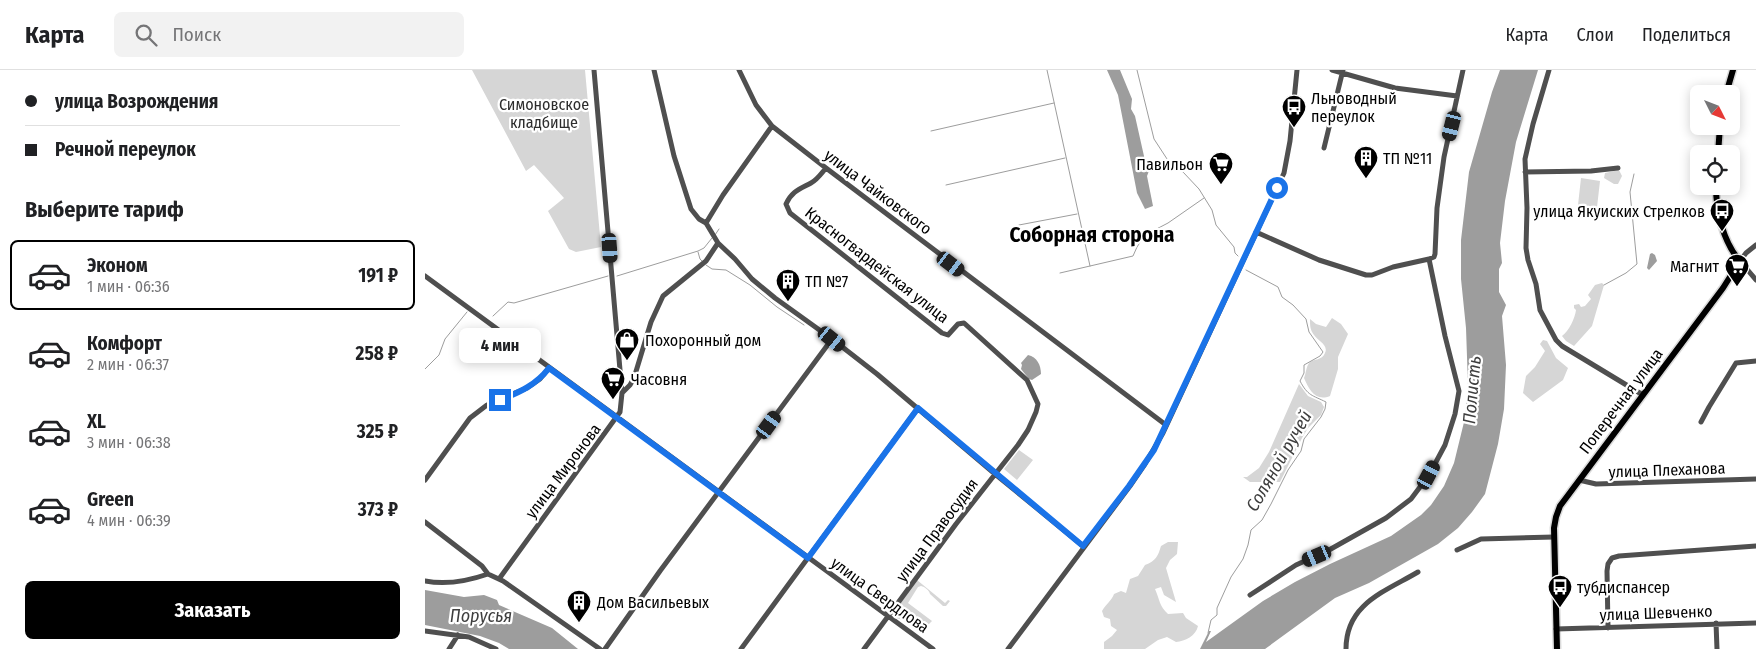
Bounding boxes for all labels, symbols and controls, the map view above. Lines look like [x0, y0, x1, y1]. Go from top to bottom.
search box [114, 12, 464, 57]
text: Карта [25, 21, 84, 49]
icon: search [132, 21, 160, 49]
text: Поиск [172, 23, 221, 46]
text: Карта [1505, 24, 1548, 46]
text: Слои [1576, 24, 1614, 46]
text: Поделиться [1642, 24, 1731, 46]
north arrow [1690, 85, 1740, 135]
map controls [1690, 85, 1740, 195]
place label: Льноводный переулок [1311, 89, 1397, 126]
text: улица Возрождения [55, 90, 218, 113]
bus stop icon: Льноводный переулок [1281, 94, 1307, 128]
park label: Симоновское кладбище [499, 95, 589, 132]
car [1441, 110, 1462, 142]
text: Речной переулок [55, 138, 196, 161]
street label: улица Чайковского [821, 145, 935, 239]
building icon: ТП №11 [1353, 145, 1379, 179]
button: locate [1690, 145, 1740, 195]
place label: ТП №11 [1383, 149, 1432, 168]
supermarket icon: Павильон [1208, 151, 1234, 185]
place label: Павильон [1136, 155, 1203, 174]
route start [1266, 177, 1288, 199]
text: Выберите тариф [25, 196, 184, 223]
bus stop icon: улица Якуиских Стрелков [1709, 198, 1735, 232]
place label: улица Якуиских Стрелков [1533, 202, 1705, 221]
street label: Красногвардейская улица [801, 203, 953, 327]
district label: Соборная сторона [1009, 222, 1175, 248]
car [601, 233, 618, 263]
car [934, 249, 967, 279]
icon: car [27, 253, 72, 298]
supermarket icon: Магнит [1724, 253, 1750, 287]
text: Эконом [87, 254, 148, 277]
place label: Магнит [1670, 257, 1719, 276]
text: 191 ₽ [358, 264, 398, 287]
building icon: ТП №7 [775, 268, 801, 302]
place label: ТП №7 [805, 272, 849, 291]
text: 1 мин · 06:36 [87, 277, 170, 296]
car [815, 324, 848, 354]
shop icon: Похоронный дом [614, 327, 640, 361]
callout: 4 мин [459, 328, 541, 362]
icon: car [27, 331, 72, 376]
place label: Похоронный дом [645, 331, 761, 350]
text: Комфорт [87, 332, 162, 355]
text: 4 мин [481, 336, 519, 355]
text: 258 ₽ [356, 342, 398, 365]
street label: Поперечная улица [1575, 344, 1667, 457]
text: 2 мин · 06:37 [87, 355, 169, 374]
water label: Полисть [1458, 355, 1486, 425]
supermarket icon: Часовня [600, 366, 626, 400]
place label: Часовня [631, 370, 687, 389]
route end [489, 389, 511, 411]
water label: Соляной ручей [1241, 407, 1317, 515]
car [754, 408, 783, 442]
icon: car [27, 409, 72, 454]
text: XL [87, 410, 106, 433]
text: 325 ₽ [357, 420, 398, 443]
street label: улица Миронова [521, 420, 605, 522]
text: 3 мин · 06:38 [87, 433, 171, 452]
car [1415, 458, 1442, 492]
street label: улица Плеханова [1608, 458, 1726, 482]
street label: улица Правосудия [892, 475, 982, 585]
icon: car [27, 487, 72, 532]
text: Green [87, 488, 134, 511]
text: 373 ₽ [358, 498, 398, 521]
text: 4 мин · 06:39 [87, 511, 171, 530]
car [1300, 543, 1333, 569]
street label: улица Свердлова [827, 553, 933, 637]
bus stop icon: тубдиспансер [1547, 574, 1573, 608]
place label: тубдиспансер [1577, 578, 1670, 597]
button: Заказать [25, 581, 400, 639]
building icon: Дом Васильевых [566, 589, 592, 623]
place label: Дом Васильевых [596, 593, 709, 612]
street label: улица Шевченко [1599, 602, 1713, 624]
water label: Порусья [450, 605, 512, 627]

